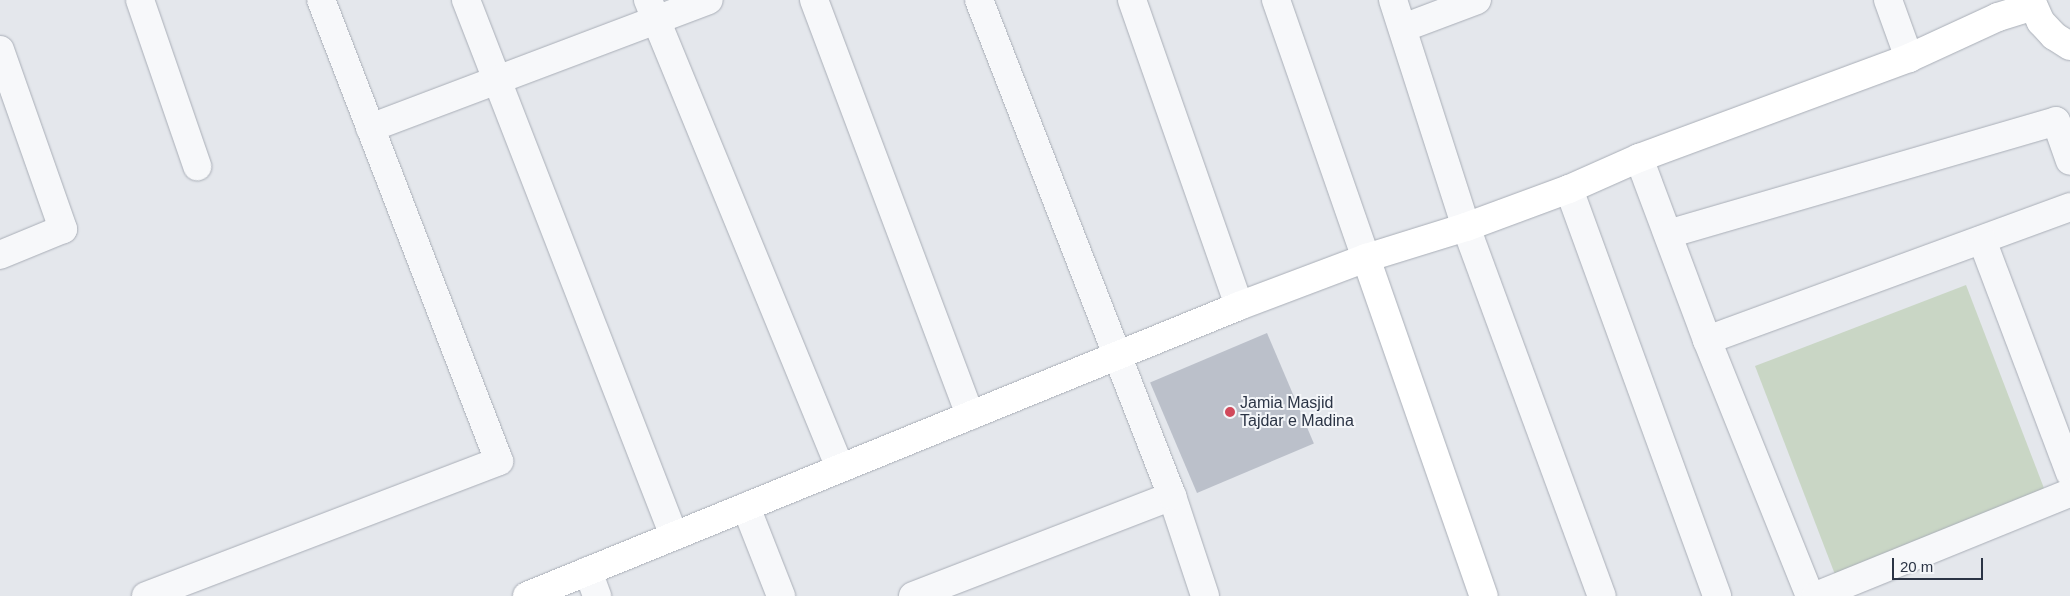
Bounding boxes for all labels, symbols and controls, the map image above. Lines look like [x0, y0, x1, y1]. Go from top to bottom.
place label: Jamia Masjid Tajdar e Madina [1240, 393, 1354, 431]
marker: Jamia Masjid Tajdar e Madina [1224, 406, 1236, 418]
scale bar [1895, 548, 1986, 580]
text: 20 m [1900, 558, 1933, 575]

